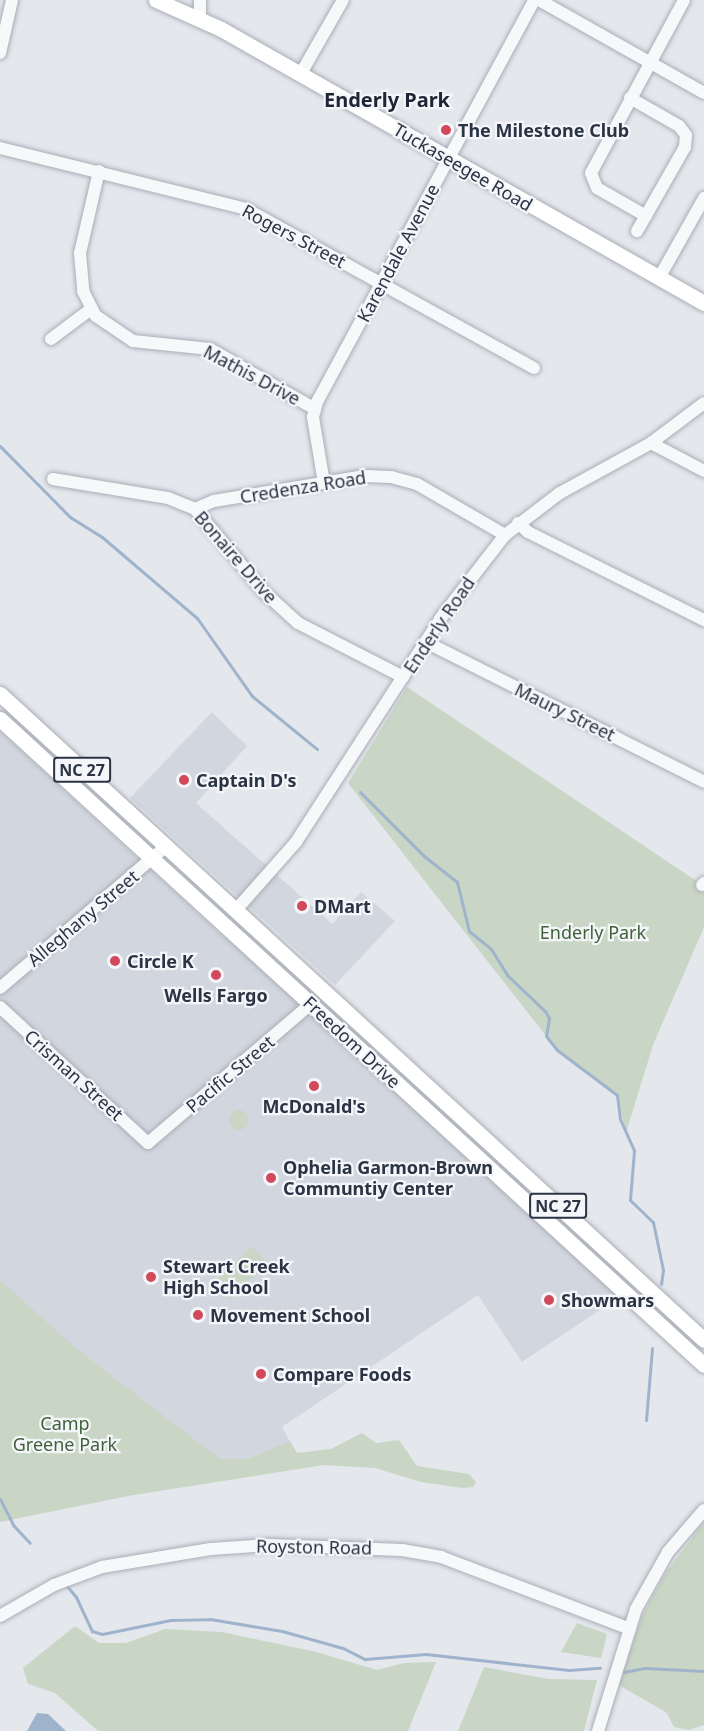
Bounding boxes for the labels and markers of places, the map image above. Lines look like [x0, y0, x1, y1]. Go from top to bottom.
place label: The Milestone Club [458, 119, 629, 141]
marker: The Milestone Club [439, 123, 453, 137]
place label: Captain D's [196, 769, 297, 791]
marker: Captain D's [177, 773, 191, 787]
place label: DMart [314, 895, 371, 917]
marker: DMart [295, 899, 309, 913]
place label: Circle K [127, 950, 194, 972]
marker: Circle K [108, 954, 122, 968]
marker: Wells Fargo [209, 968, 223, 982]
place label: Wells Fargo [164, 984, 268, 1006]
marker: McDonald's [307, 1079, 321, 1093]
place label: McDonald's [262, 1095, 366, 1117]
place label: Ophelia Garmon-Brown Communtiy Center [283, 1157, 493, 1200]
marker: Ophelia Garmon-Brown Communtiy Center [264, 1171, 278, 1185]
place label: Stewart Creek High School [163, 1256, 290, 1298]
marker: Stewart Creek High School [144, 1270, 158, 1284]
place label: Showmars [561, 1289, 654, 1311]
marker: Showmars [542, 1293, 556, 1307]
place label: Movement School [210, 1304, 370, 1326]
marker: Movement School [191, 1308, 205, 1322]
place label: Compare Foods [273, 1363, 411, 1385]
marker: Compare Foods [254, 1367, 268, 1381]

